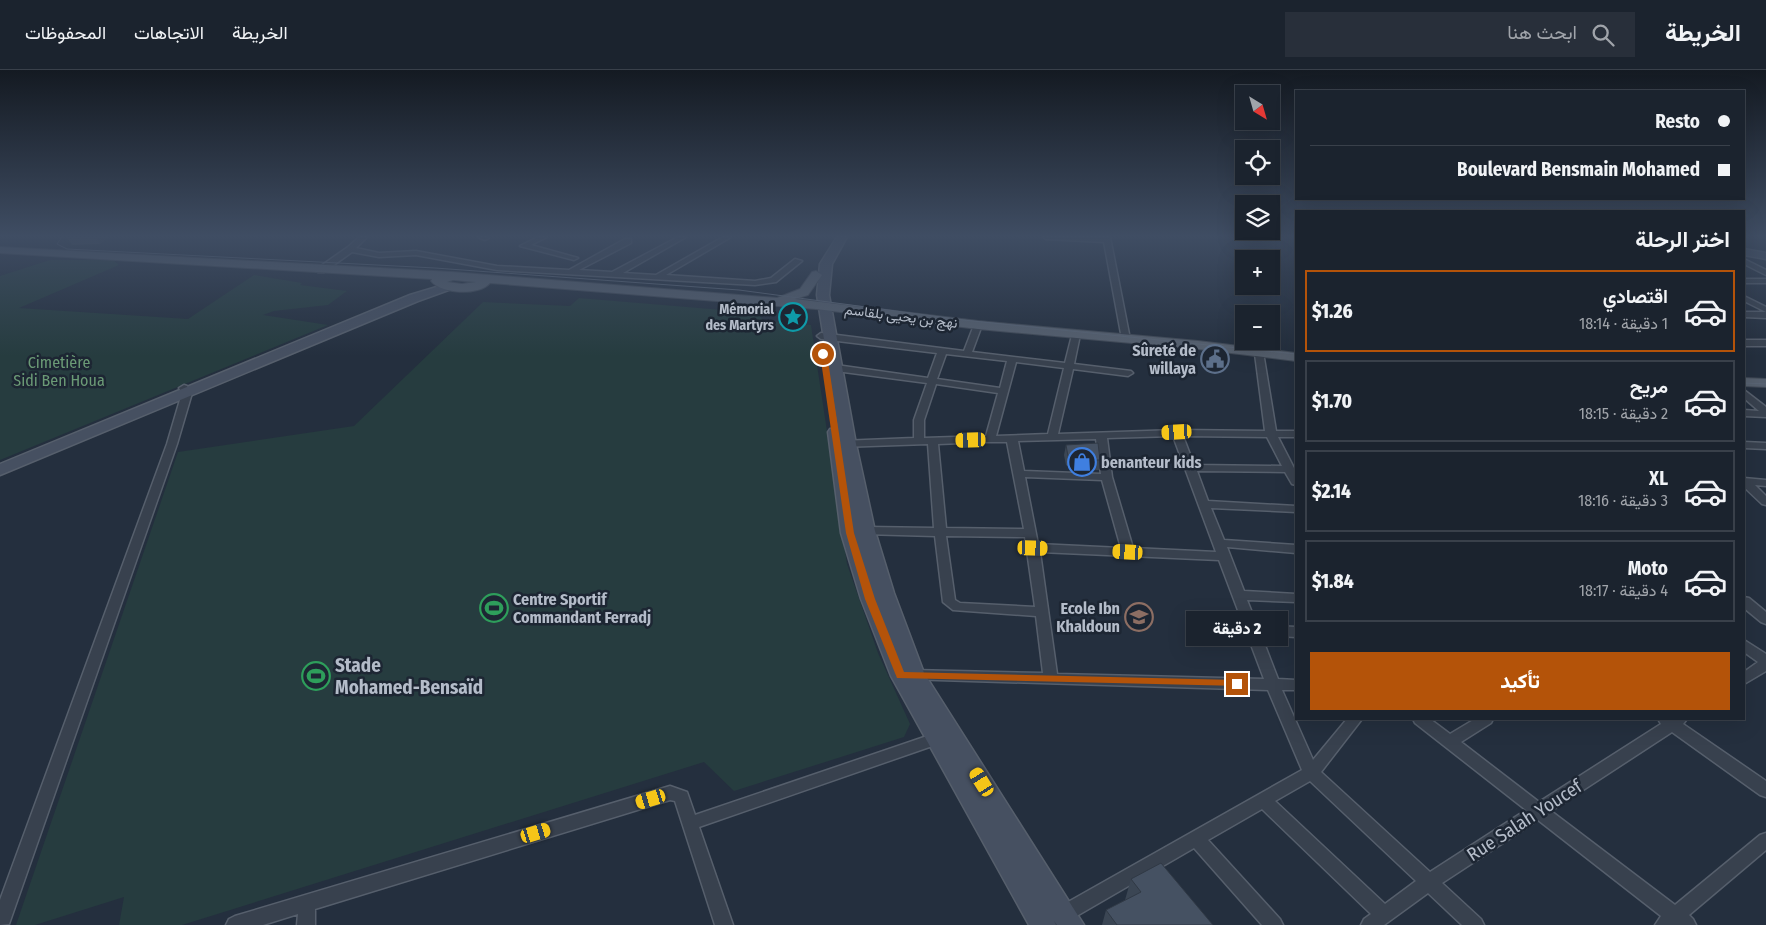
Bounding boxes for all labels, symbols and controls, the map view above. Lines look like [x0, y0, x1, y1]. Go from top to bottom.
search box [1285, 12, 1635, 57]
text: الخريطة [1665, 19, 1741, 47]
text: ابحث هنا [1507, 21, 1577, 44]
icon: search [1589, 21, 1617, 49]
text: المحفوظات [25, 22, 106, 44]
text: الاتجاهات [134, 22, 204, 44]
text: الخريطة [232, 22, 288, 44]
north arrow [1235, 85, 1280, 130]
map controls [1235, 85, 1280, 350]
text: Resto [1655, 110, 1700, 133]
button: locate [1235, 140, 1280, 185]
text: Boulevard Bensmain Mohamed [1457, 158, 1700, 181]
button: layers [1235, 195, 1280, 240]
text: اختر الرحلة [1635, 226, 1730, 253]
button: + [1235, 250, 1280, 295]
text: اقتصادي [1603, 285, 1668, 308]
icon: car [1683, 289, 1728, 334]
text: $1.26 [1312, 300, 1353, 323]
place label: Mémorial des Martyrs [705, 301, 774, 334]
street label: نهج بن يحيى بلقاسم [843, 301, 958, 334]
place icon: Mémorial des Martyrs [778, 302, 808, 332]
button: − [1235, 305, 1280, 350]
text: 1 دقيقة · 18:14 [1579, 314, 1668, 333]
place label: Sûreté de willaya [1132, 341, 1196, 378]
route start [812, 343, 834, 365]
public building icon: Sûreté de willaya [1200, 344, 1230, 374]
park label: Cimetière Sidi Ben Houa [13, 353, 105, 390]
text: مريح [1630, 375, 1668, 398]
icon: car [1683, 379, 1728, 424]
text: $1.70 [1312, 390, 1352, 413]
text: 2 دقيقة · 18:15 [1579, 404, 1668, 423]
car [1161, 424, 1192, 440]
car [955, 432, 986, 448]
shop icon: benanteur kids [1067, 447, 1097, 477]
place label: benanteur kids [1101, 453, 1201, 472]
text: XL [1649, 467, 1668, 490]
icon: car [1683, 469, 1728, 514]
text: $2.14 [1312, 480, 1351, 503]
text: 3 دقيقة · 18:16 [1578, 491, 1668, 510]
car [1017, 540, 1048, 556]
car [1112, 544, 1143, 560]
text: Moto [1628, 557, 1668, 580]
icon: car [1683, 559, 1728, 604]
text: $1.84 [1312, 570, 1354, 593]
text: 4 دقيقة · 18:17 [1579, 581, 1668, 600]
place label: Centre Sportif Commandant Ferradj [513, 590, 651, 627]
sports icon: Centre Sportif Commandant Ferradj [479, 593, 509, 623]
place label: Ecole Ibn Khaldoun [1056, 599, 1120, 636]
school or university icon: Ecole Ibn Khaldoun [1124, 602, 1154, 632]
callout: 2 دقيقة [1186, 612, 1288, 646]
text: 2 دقيقة [1213, 619, 1261, 638]
button: تأكيد [1310, 652, 1730, 710]
place label: Stade Mohamed-Bensaïd [335, 654, 483, 699]
sports icon: Stade Mohamed-Bensaïd [301, 661, 331, 691]
route end [1226, 673, 1248, 695]
car [967, 765, 996, 799]
street label: Rue Salah Youcef [1462, 774, 1587, 866]
car [634, 787, 667, 811]
car [519, 821, 552, 845]

